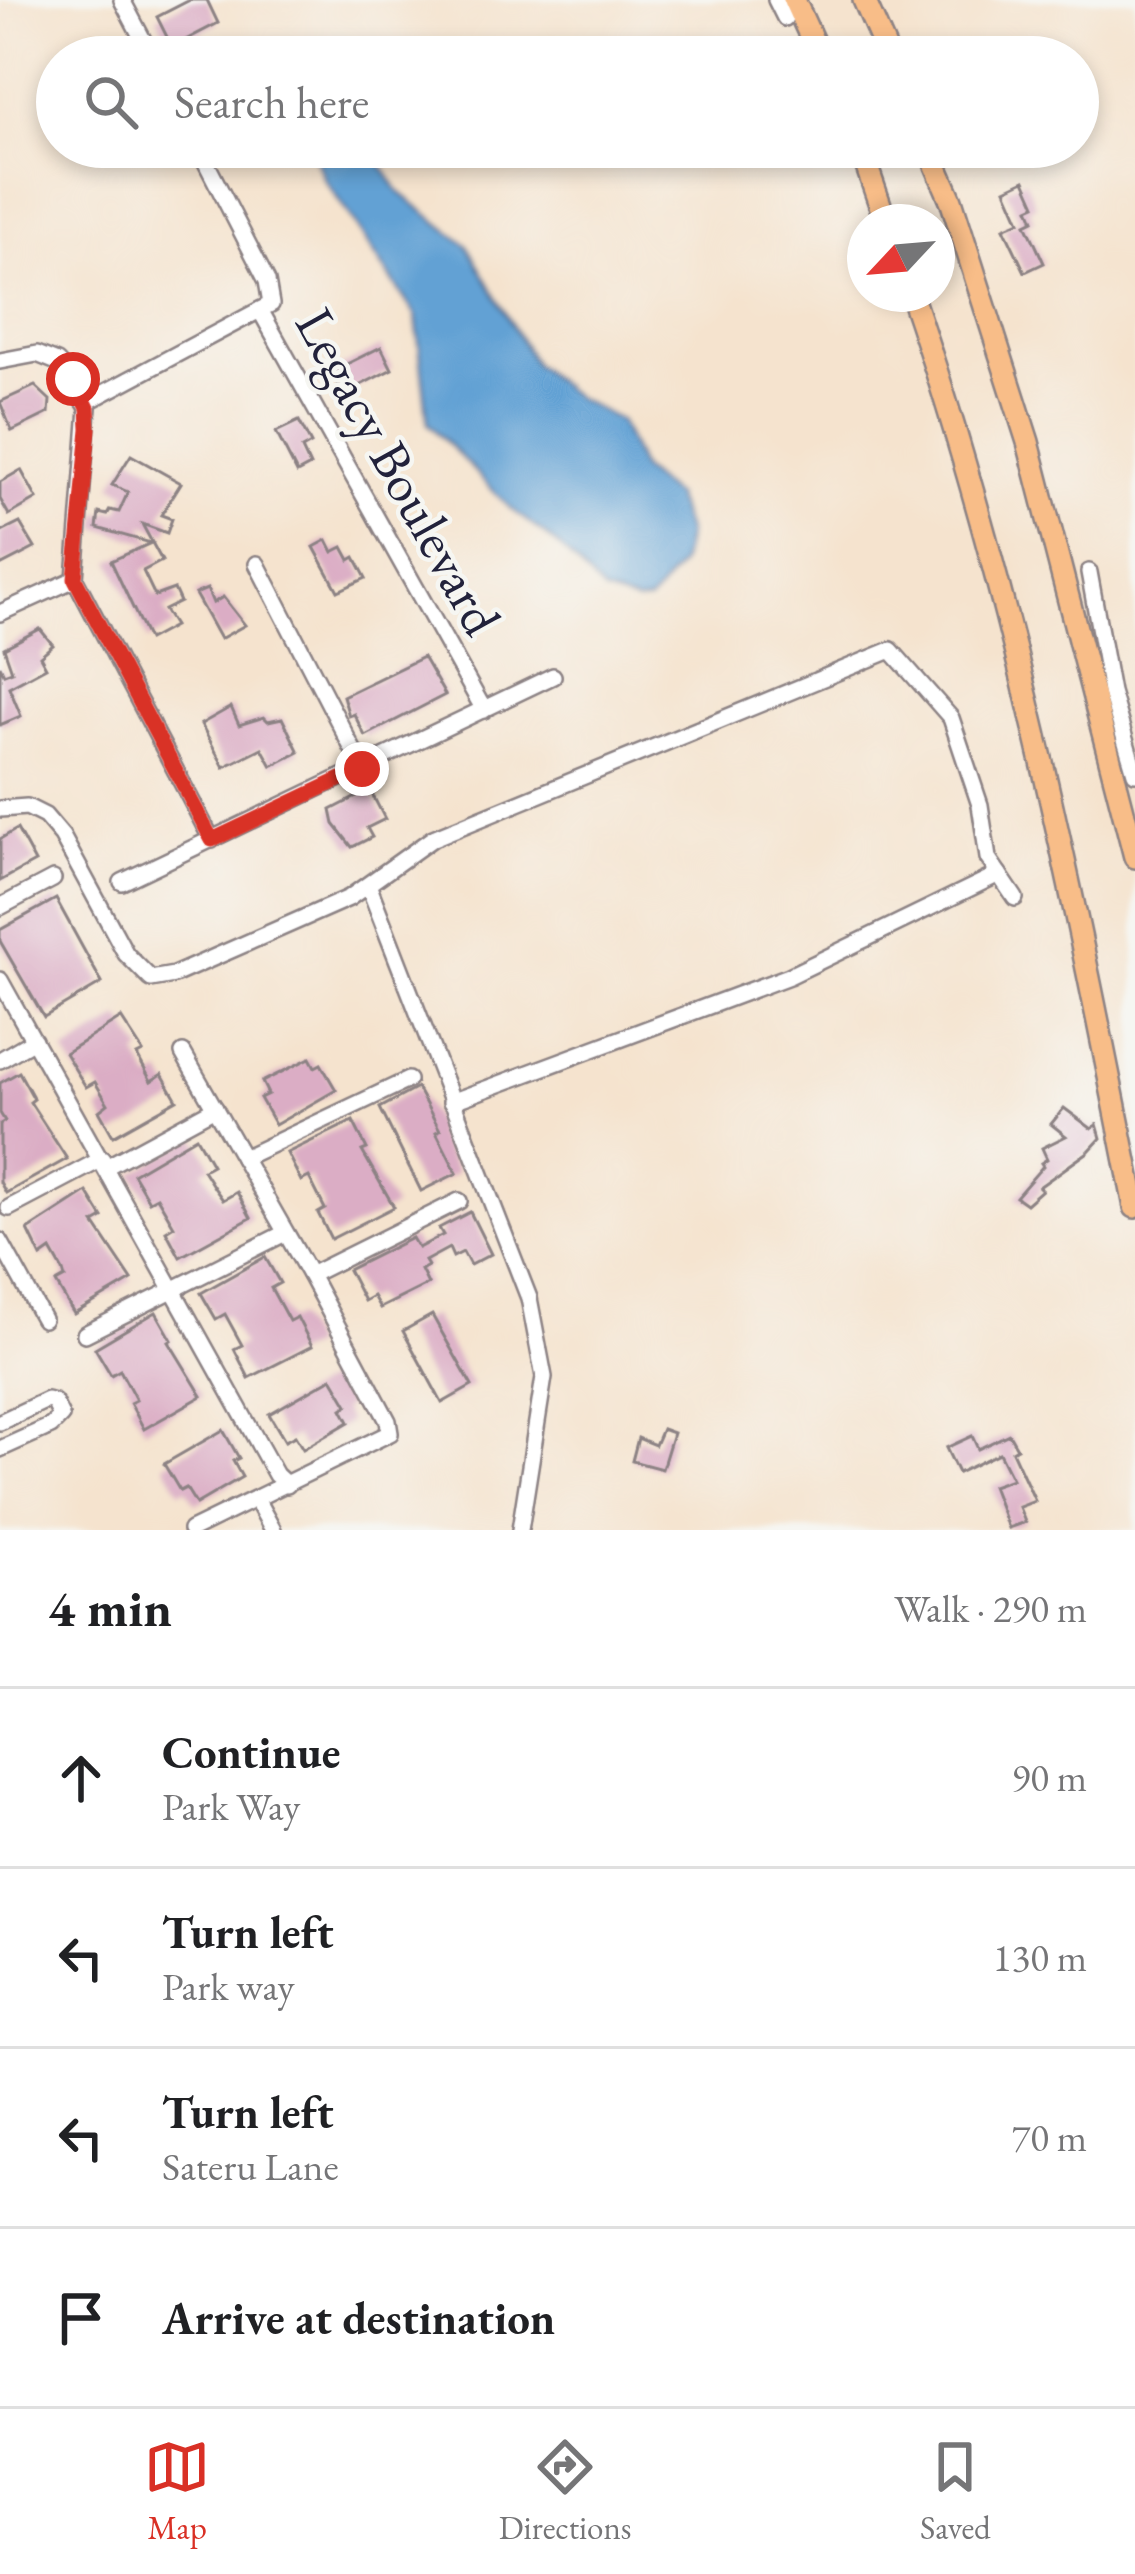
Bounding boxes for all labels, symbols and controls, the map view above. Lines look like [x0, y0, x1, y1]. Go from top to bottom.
search box [36, 36, 1099, 168]
icon: search [78, 69, 144, 135]
text: Search here [174, 73, 369, 131]
north arrow [847, 204, 955, 312]
street label: Legacy Boulevard [280, 295, 518, 648]
route start [46, 352, 100, 406]
route end [335, 742, 389, 796]
text: 4 min [48, 1575, 172, 1641]
text: Walk · 290 m [894, 1583, 1087, 1634]
text: Continue [162, 1723, 340, 1781]
icon: ahead [48, 1745, 114, 1811]
text: 90 m [1011, 1752, 1087, 1803]
text: Park Way [162, 1781, 300, 1832]
text: Turn left [162, 1903, 334, 1961]
icon: left [48, 1925, 114, 1991]
text: 130 m [993, 1932, 1087, 1983]
text: Park way [162, 1961, 295, 2012]
text: Turn left [162, 2083, 334, 2141]
icon: left [48, 2105, 114, 2171]
text: 70 m [1011, 2112, 1087, 2163]
text: Sateru Lane [162, 2141, 339, 2192]
icon: arrive [48, 2285, 114, 2351]
text: Arrive at destination [162, 2289, 555, 2347]
tab: Map [144, 2434, 210, 2549]
tab: Directions [499, 2434, 632, 2549]
tab: Saved [920, 2434, 991, 2549]

